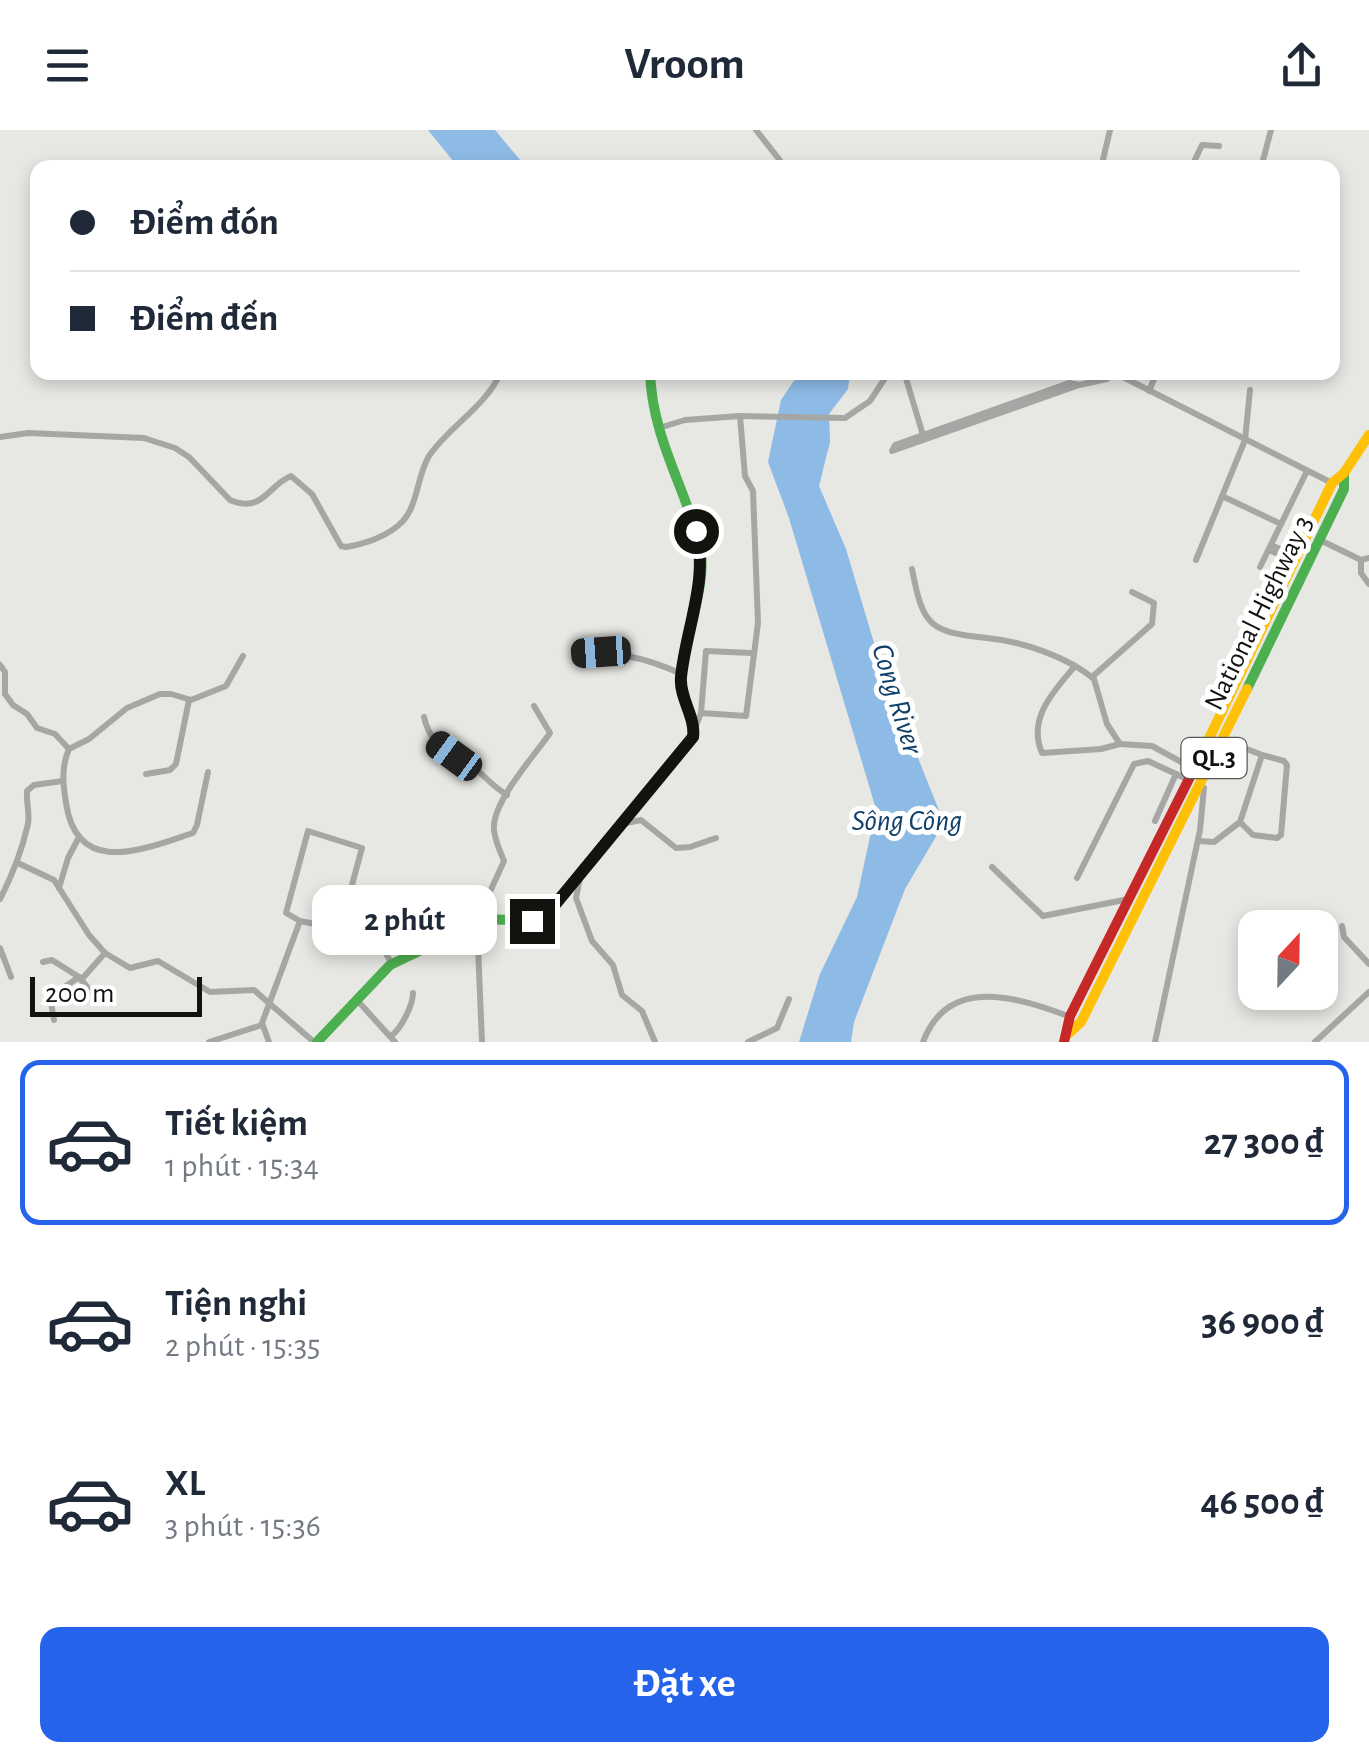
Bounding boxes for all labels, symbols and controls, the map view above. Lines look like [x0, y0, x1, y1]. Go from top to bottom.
icon: menu [40, 38, 95, 93]
icon: share [1274, 38, 1329, 93]
text: Vroom [624, 42, 745, 87]
text: Điểm đón [130, 204, 279, 242]
text: Điểm đến [130, 300, 278, 338]
route start [674, 509, 719, 554]
street label: National Highway 3 [1200, 511, 1318, 715]
car [570, 635, 632, 669]
water label: Cong River [866, 640, 928, 759]
car [421, 726, 487, 786]
road number: QL.3 [1182, 738, 1246, 778]
water label: Sông Công [852, 806, 962, 836]
callout: 2 phút [312, 886, 497, 956]
route end [510, 899, 555, 944]
text: 2 phút [364, 904, 445, 936]
north arrow [1238, 910, 1338, 1010]
map controls [1238, 910, 1338, 1010]
scale bar [30, 972, 202, 1016]
text: 200 m [45, 980, 114, 1008]
icon: car [45, 1098, 135, 1188]
text: Tiết kiệm [165, 1105, 308, 1143]
text: 27 300 ₫ [1204, 1124, 1324, 1162]
text: 1 phút · 15:34 [165, 1150, 319, 1182]
icon: car [45, 1278, 135, 1368]
text: Tiện nghi [165, 1285, 307, 1323]
text: 36 900 ₫ [1201, 1304, 1324, 1342]
text: 2 phút · 15:35 [165, 1330, 320, 1362]
icon: car [45, 1458, 135, 1548]
text: XL [165, 1465, 205, 1503]
text: 46 500 ₫ [1200, 1484, 1324, 1522]
text: 3 phút · 15:36 [165, 1510, 321, 1542]
button: Đặt xe [40, 1627, 1329, 1742]

